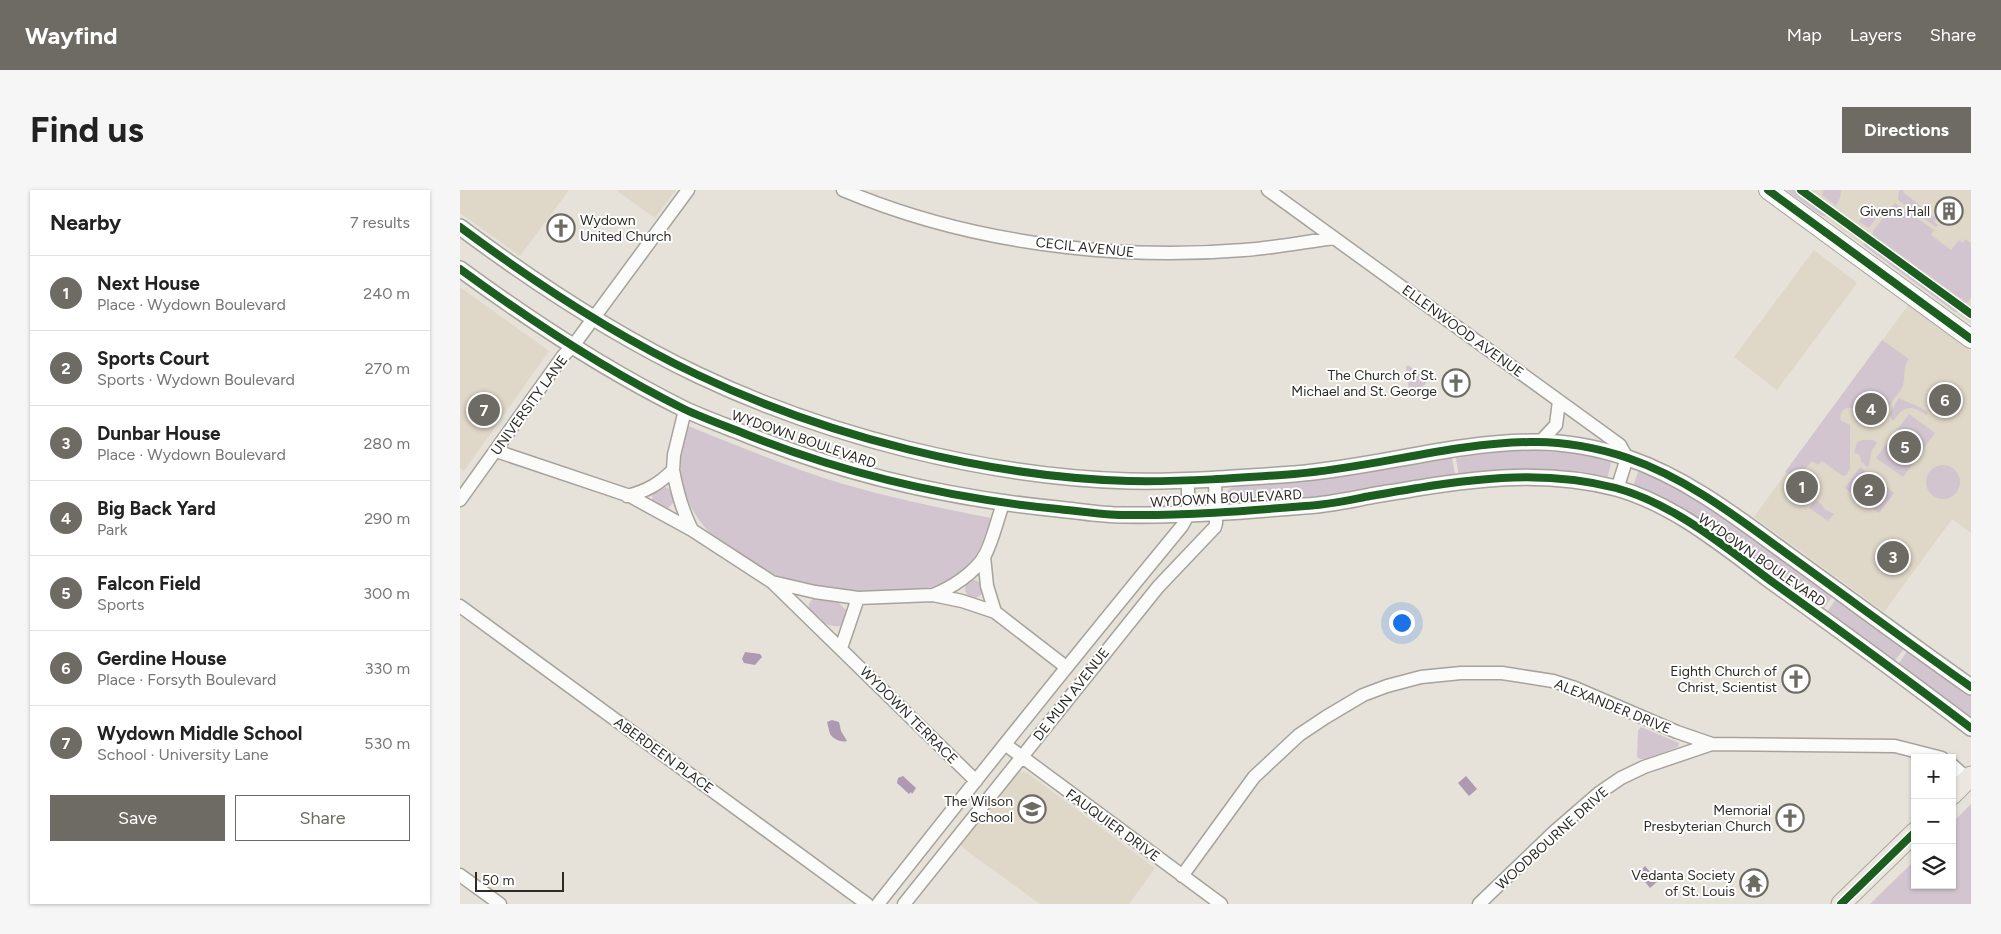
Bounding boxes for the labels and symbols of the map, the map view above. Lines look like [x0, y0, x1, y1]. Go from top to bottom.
building icon: Givens Hall [1934, 196, 1964, 226]
place label: Givens Hall [1860, 203, 1930, 220]
place label: Wydown United Church [580, 212, 672, 245]
church icon: Wydown United Church [546, 213, 576, 243]
street label: CECIL AVENUE [1035, 234, 1135, 261]
street label: ELLENWOOD AVENUE [1399, 282, 1527, 381]
street label: UNIVERSITY LANE [487, 352, 571, 459]
place label: The Church of St. Michael and St. George [1291, 367, 1437, 400]
church icon: The Church of St. Michael and St. George [1441, 368, 1471, 398]
pin: 6 [1929, 381, 1961, 419]
pin: 4 [1855, 390, 1887, 428]
pin: 7 [468, 391, 500, 429]
street label: WYDOWN BOULEVARD [729, 407, 878, 472]
pin: 5 [1889, 428, 1921, 466]
pin: 1 [1786, 468, 1818, 506]
pin: 2 [1853, 471, 1885, 509]
street label: WYDOWN BOULEVARD [1150, 486, 1302, 511]
street label: WYDOWN BOULEVARD [1695, 510, 1829, 611]
pin: 3 [1877, 538, 1909, 576]
your location [1389, 610, 1415, 636]
street label: DE MUN AVENUE [1030, 644, 1113, 744]
street label: WYDOWN TERRACE [856, 663, 961, 768]
place label: Eighth Church of Christ, Scientist [1670, 663, 1778, 696]
church icon: Eighth Church of Christ, Scientist [1781, 664, 1811, 694]
street label: ALEXANDER DRIVE [1552, 675, 1674, 738]
street label: ABERDEEN PLACE [611, 714, 717, 797]
street label: WOODBOURNE DRIVE [1493, 783, 1612, 893]
street label: FAUQUIER DRIVE [1062, 786, 1163, 865]
place label: The Wilson School [944, 793, 1013, 826]
school or university icon: The Wilson School [1017, 794, 1047, 824]
place label: Memorial Presbyterian Church [1644, 802, 1771, 835]
church icon: Memorial Presbyterian Church [1775, 803, 1805, 833]
place label: Vedanta Society of St. Louis [1631, 867, 1736, 900]
temple icon: Vedanta Society of St. Louis [1739, 868, 1769, 898]
scale bar [475, 869, 564, 892]

